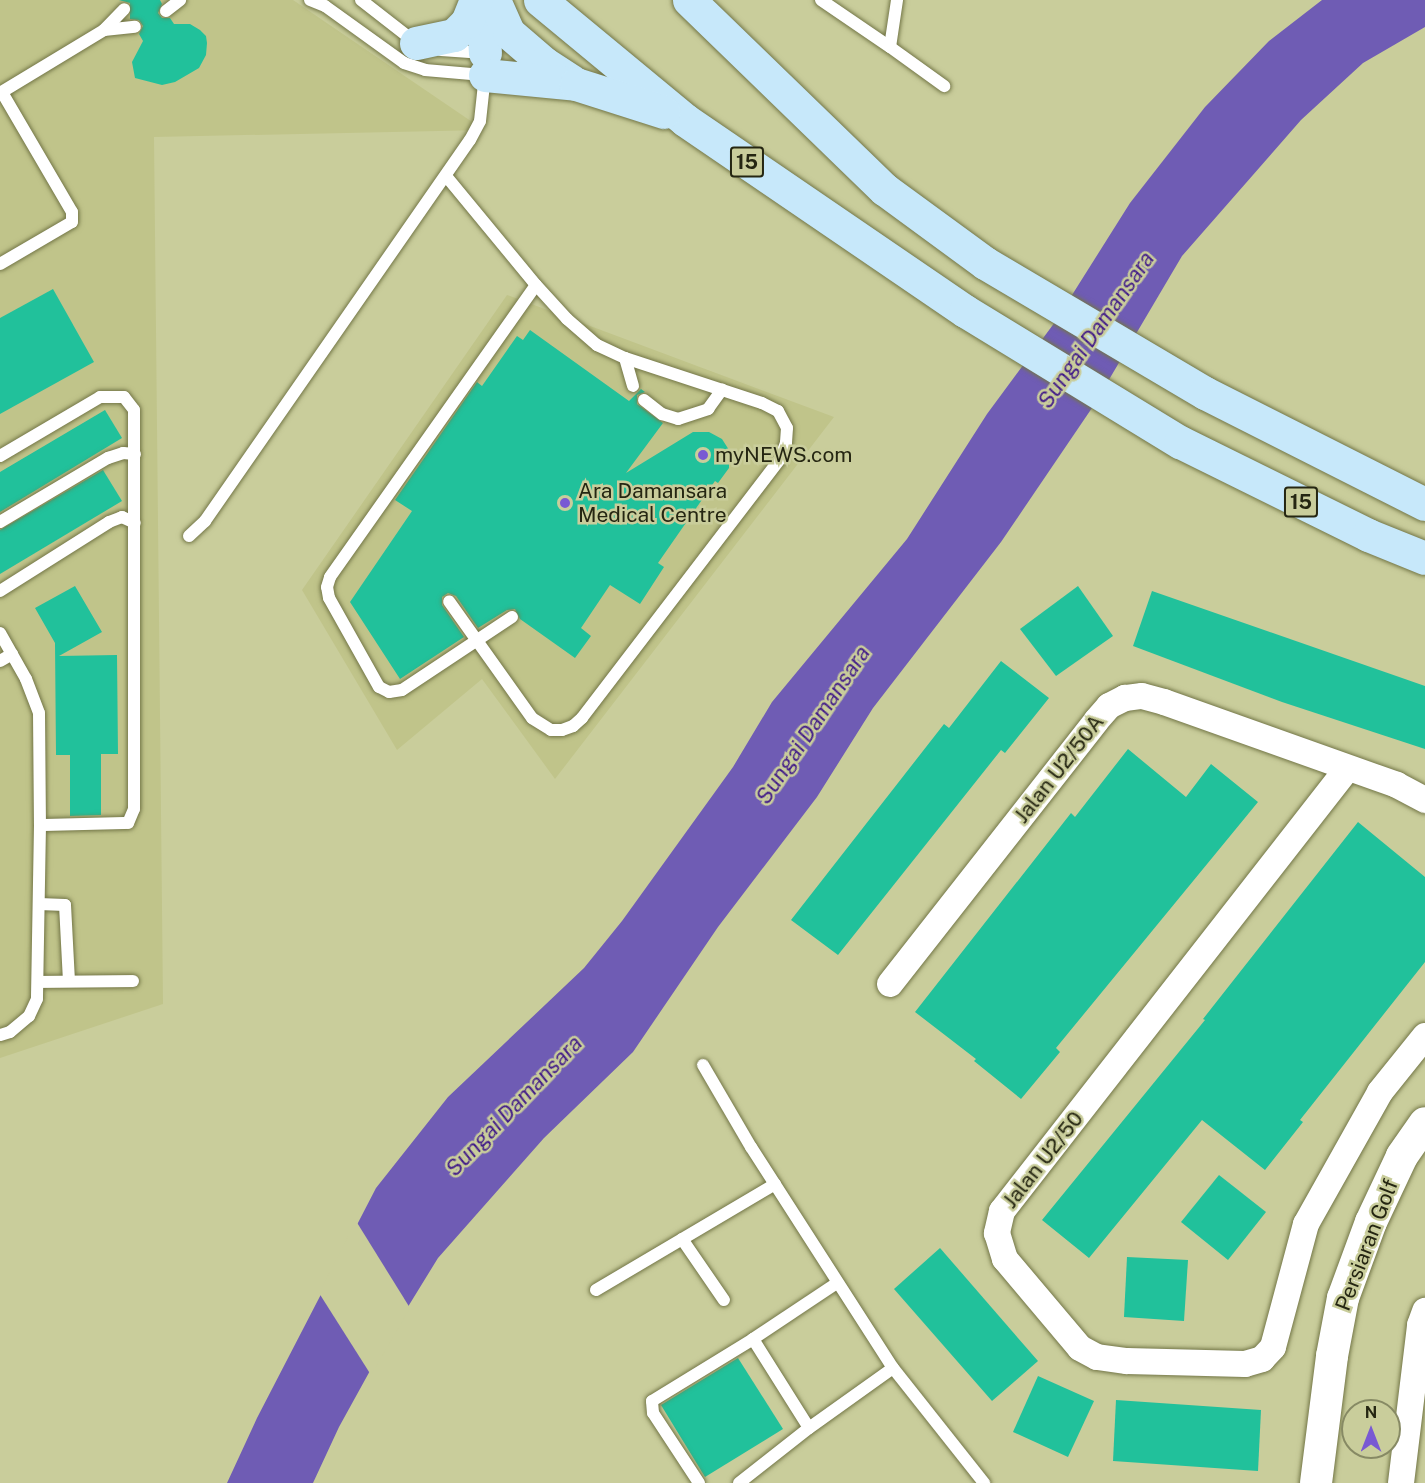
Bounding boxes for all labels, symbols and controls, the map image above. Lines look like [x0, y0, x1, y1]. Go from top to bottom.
road number: 15 [729, 145, 765, 179]
water label: Sungai Damansara [1032, 247, 1160, 413]
place label: myNEWS.com [715, 442, 852, 468]
marker: myNEWS.com [696, 448, 710, 462]
place label: Ara Damansara Medical Centre [578, 478, 727, 528]
road number: 15 [1283, 485, 1319, 519]
marker: Ara Damansara Medical Centre [556, 494, 574, 512]
water label: Sungai Damansara [750, 641, 876, 809]
street label: Jalan U2/50A [1009, 710, 1109, 828]
water label: Sungai Damansara [440, 1030, 588, 1182]
street label: Jalan U2/50 [997, 1107, 1089, 1213]
street label: Persiaran Golf [1330, 1176, 1404, 1314]
north arrow [1341, 1399, 1401, 1459]
text: N [1365, 1403, 1377, 1422]

